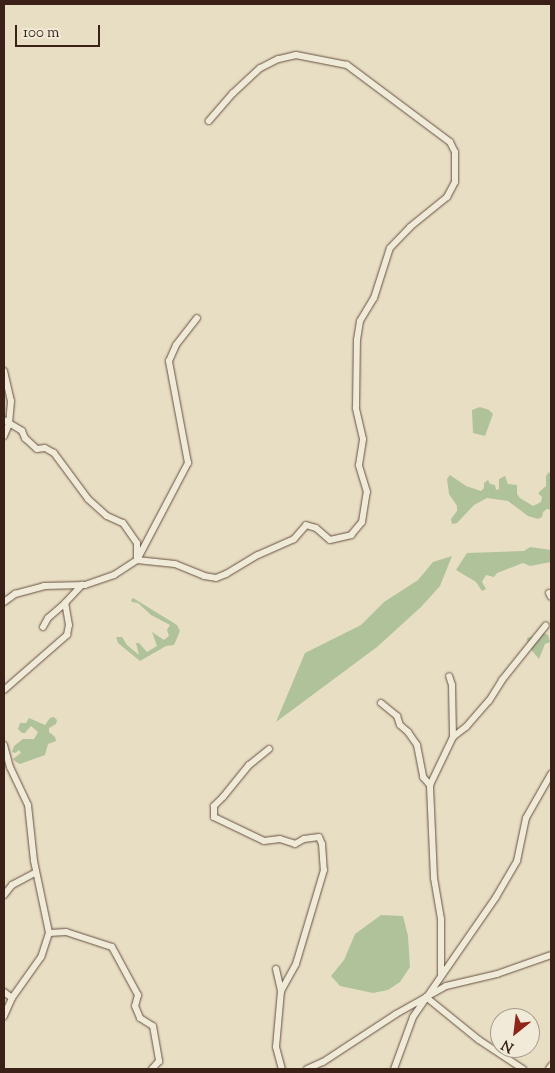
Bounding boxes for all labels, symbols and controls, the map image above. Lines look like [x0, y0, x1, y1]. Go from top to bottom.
scale bar [18, 15, 102, 47]
text: 100 m [23, 23, 59, 44]
north arrow [490, 1008, 540, 1058]
text: N [498, 1034, 518, 1057]

